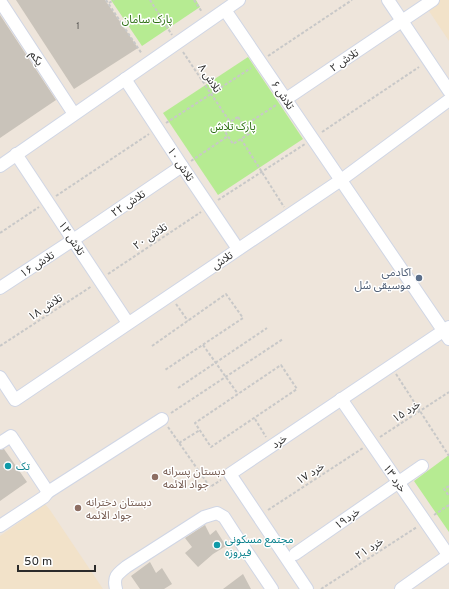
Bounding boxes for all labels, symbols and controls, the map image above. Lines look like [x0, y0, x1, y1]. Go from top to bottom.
park label: پارک سامان [122, 13, 172, 27]
house number: 1 [76, 21, 80, 32]
street label: تلاش ۲ [327, 46, 362, 76]
street label: یکم [25, 48, 46, 69]
street label: تلاش ۸ [194, 61, 224, 96]
street label: تلاش ۶ [267, 78, 297, 113]
park label: پارک تلاش [210, 120, 256, 134]
street label: تلاش ۱۰ [164, 145, 197, 184]
street label: تلاش ۲۲ [109, 187, 148, 220]
street label: تلاش ۱۲ [55, 219, 87, 258]
street label: تلاش ۲۰ [131, 220, 170, 253]
street label: تلاش ۱۶ [18, 249, 57, 281]
street label: تلاش [209, 249, 236, 273]
place label: آکادمی موسیقی سُل [355, 266, 412, 293]
marker: آکادمی موسیقی سُل [414, 273, 424, 283]
street label: تلاش ۱۸ [26, 291, 65, 324]
street label: خرد ۱۵ [390, 397, 424, 426]
street label: خرد [269, 431, 290, 452]
street label: خرد ۱۷ [294, 459, 328, 488]
place label: تک [16, 460, 30, 474]
marker: تک [3, 461, 13, 471]
street label: خرد ۱۳ [380, 462, 409, 496]
place label: دبستان پسرانه جواد الائمه [163, 465, 226, 492]
marker: دبستان پسرانه جواد الائمه [150, 472, 160, 482]
place label: دبستان دخترانه جواد الائمه [86, 496, 152, 523]
marker: دبستان دخترانه جواد الائمه [73, 503, 83, 513]
street label: خرد۱۹ [332, 505, 364, 533]
place label: مجتمع مسکونی فیروزه [225, 533, 294, 560]
street label: خرد ۲۱ [353, 534, 387, 563]
marker: مجتمع مسکونی فیروزه [212, 540, 222, 550]
scale bar [18, 547, 95, 573]
text: 50 m [24, 554, 52, 570]

